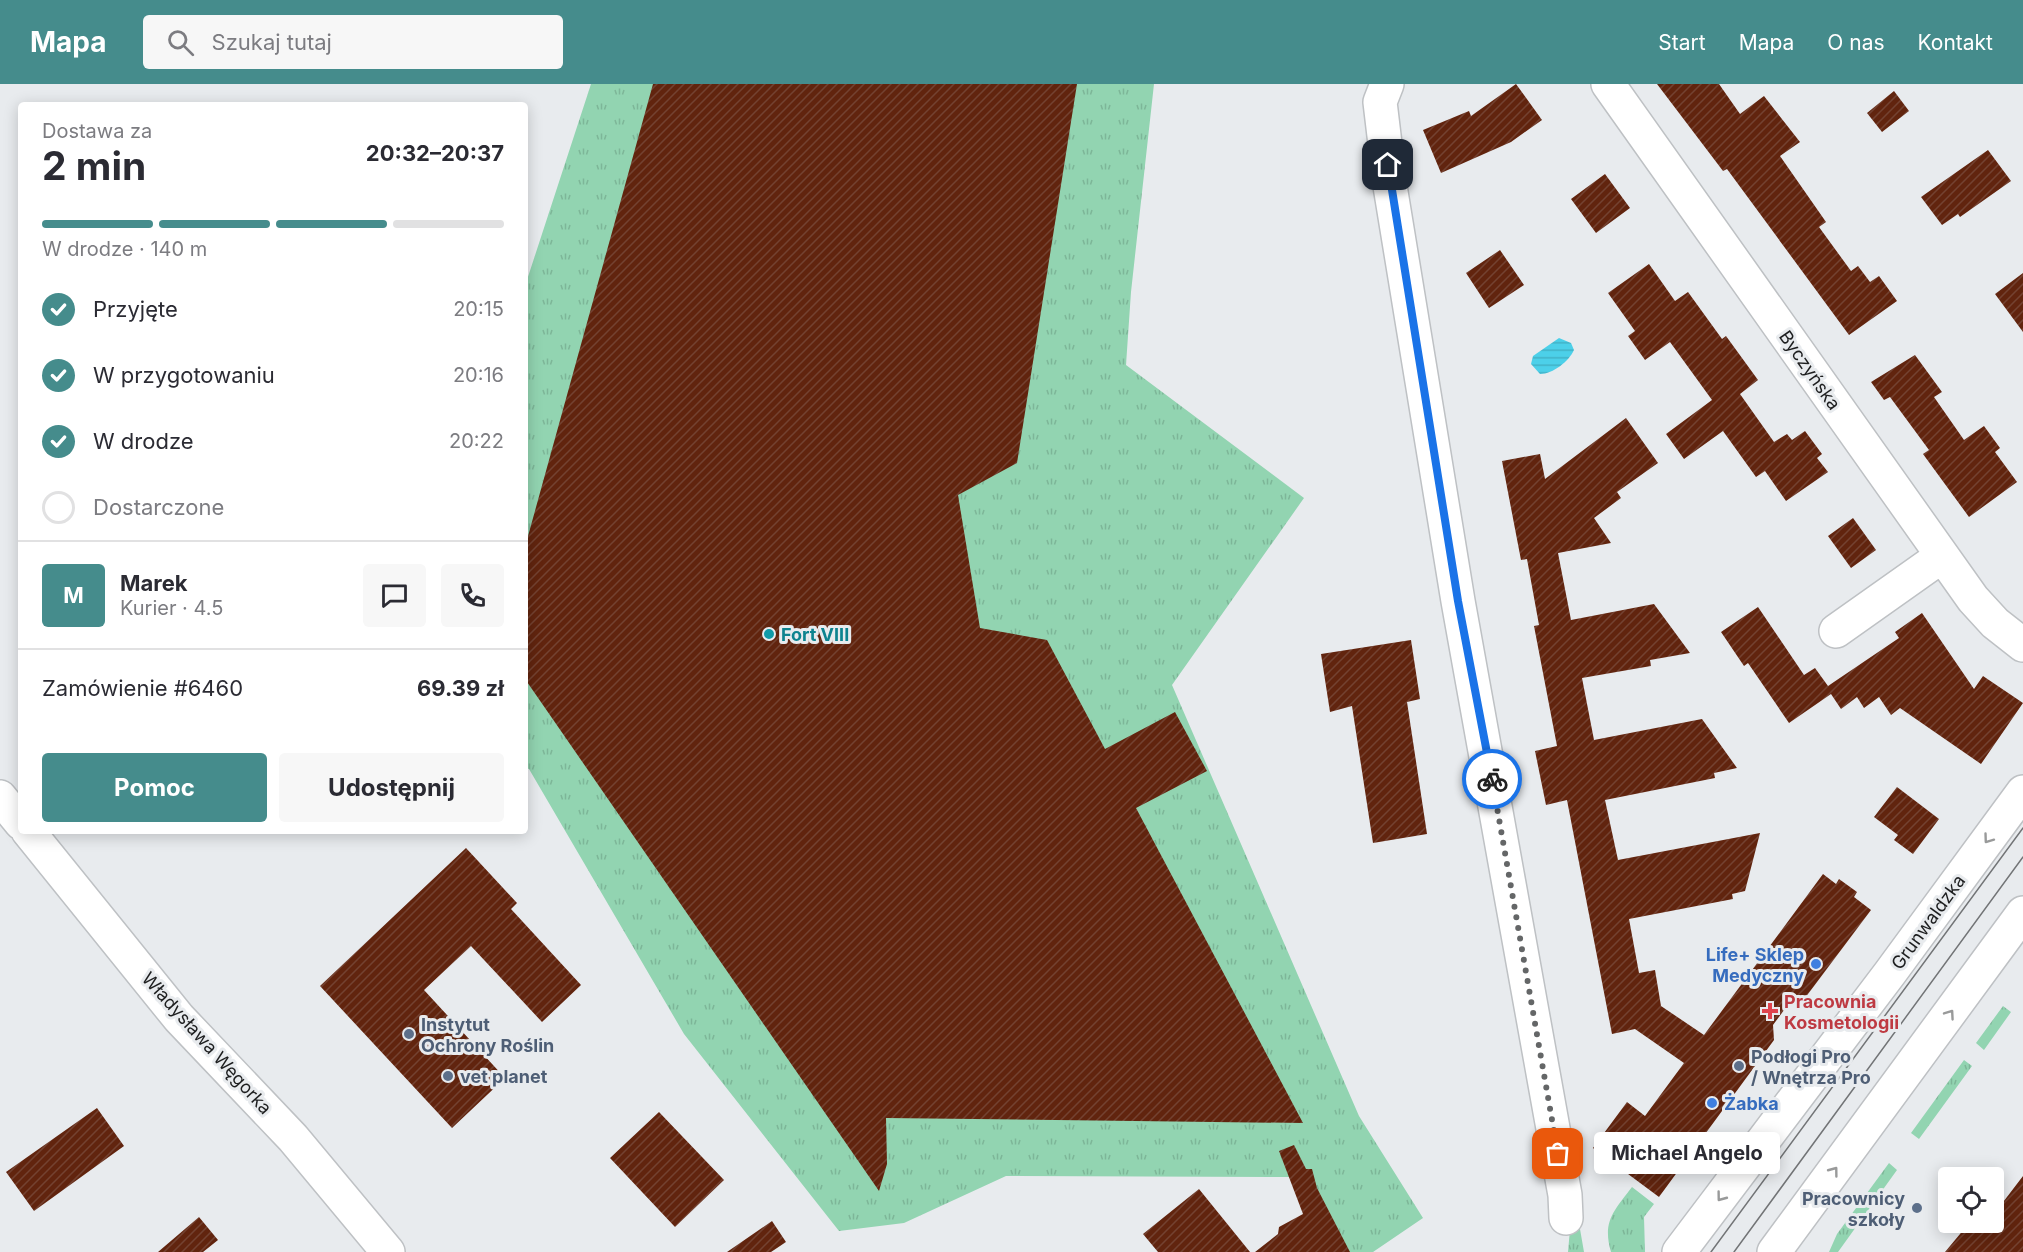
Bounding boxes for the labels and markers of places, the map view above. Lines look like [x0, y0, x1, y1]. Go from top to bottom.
pin [1362, 139, 1413, 190]
place label: Fort VIII [781, 624, 849, 645]
marker: Fort VIII [762, 627, 776, 641]
place label: Life+ Sklep Medyczny [1706, 944, 1804, 986]
marker: Life+ Sklep Medyczny [1809, 957, 1823, 971]
place label: Pracownia Kosmetologii [1784, 991, 1899, 1033]
marker: Pracownia Kosmetologii [1761, 1002, 1779, 1020]
place label: Instytut Ochrony Roślin [421, 1014, 554, 1056]
marker: Instytut Ochrony Roślin [402, 1027, 416, 1041]
place label: Podłogi Pro / Wnętrza Pro [1751, 1046, 1871, 1088]
marker: Podłogi Pro / Wnętrza Pro [1732, 1059, 1746, 1073]
place label: vet planet [460, 1066, 548, 1087]
marker: vet planet [441, 1069, 455, 1083]
place label: Żabka [1724, 1093, 1779, 1114]
marker: Żabka [1705, 1096, 1719, 1110]
pin [1532, 1128, 1583, 1179]
callout: Michael Angelo [1594, 1133, 1780, 1175]
place label: Pracownicy szkoły [1802, 1188, 1905, 1230]
marker: Pracownicy szkoły [1910, 1201, 1924, 1215]

